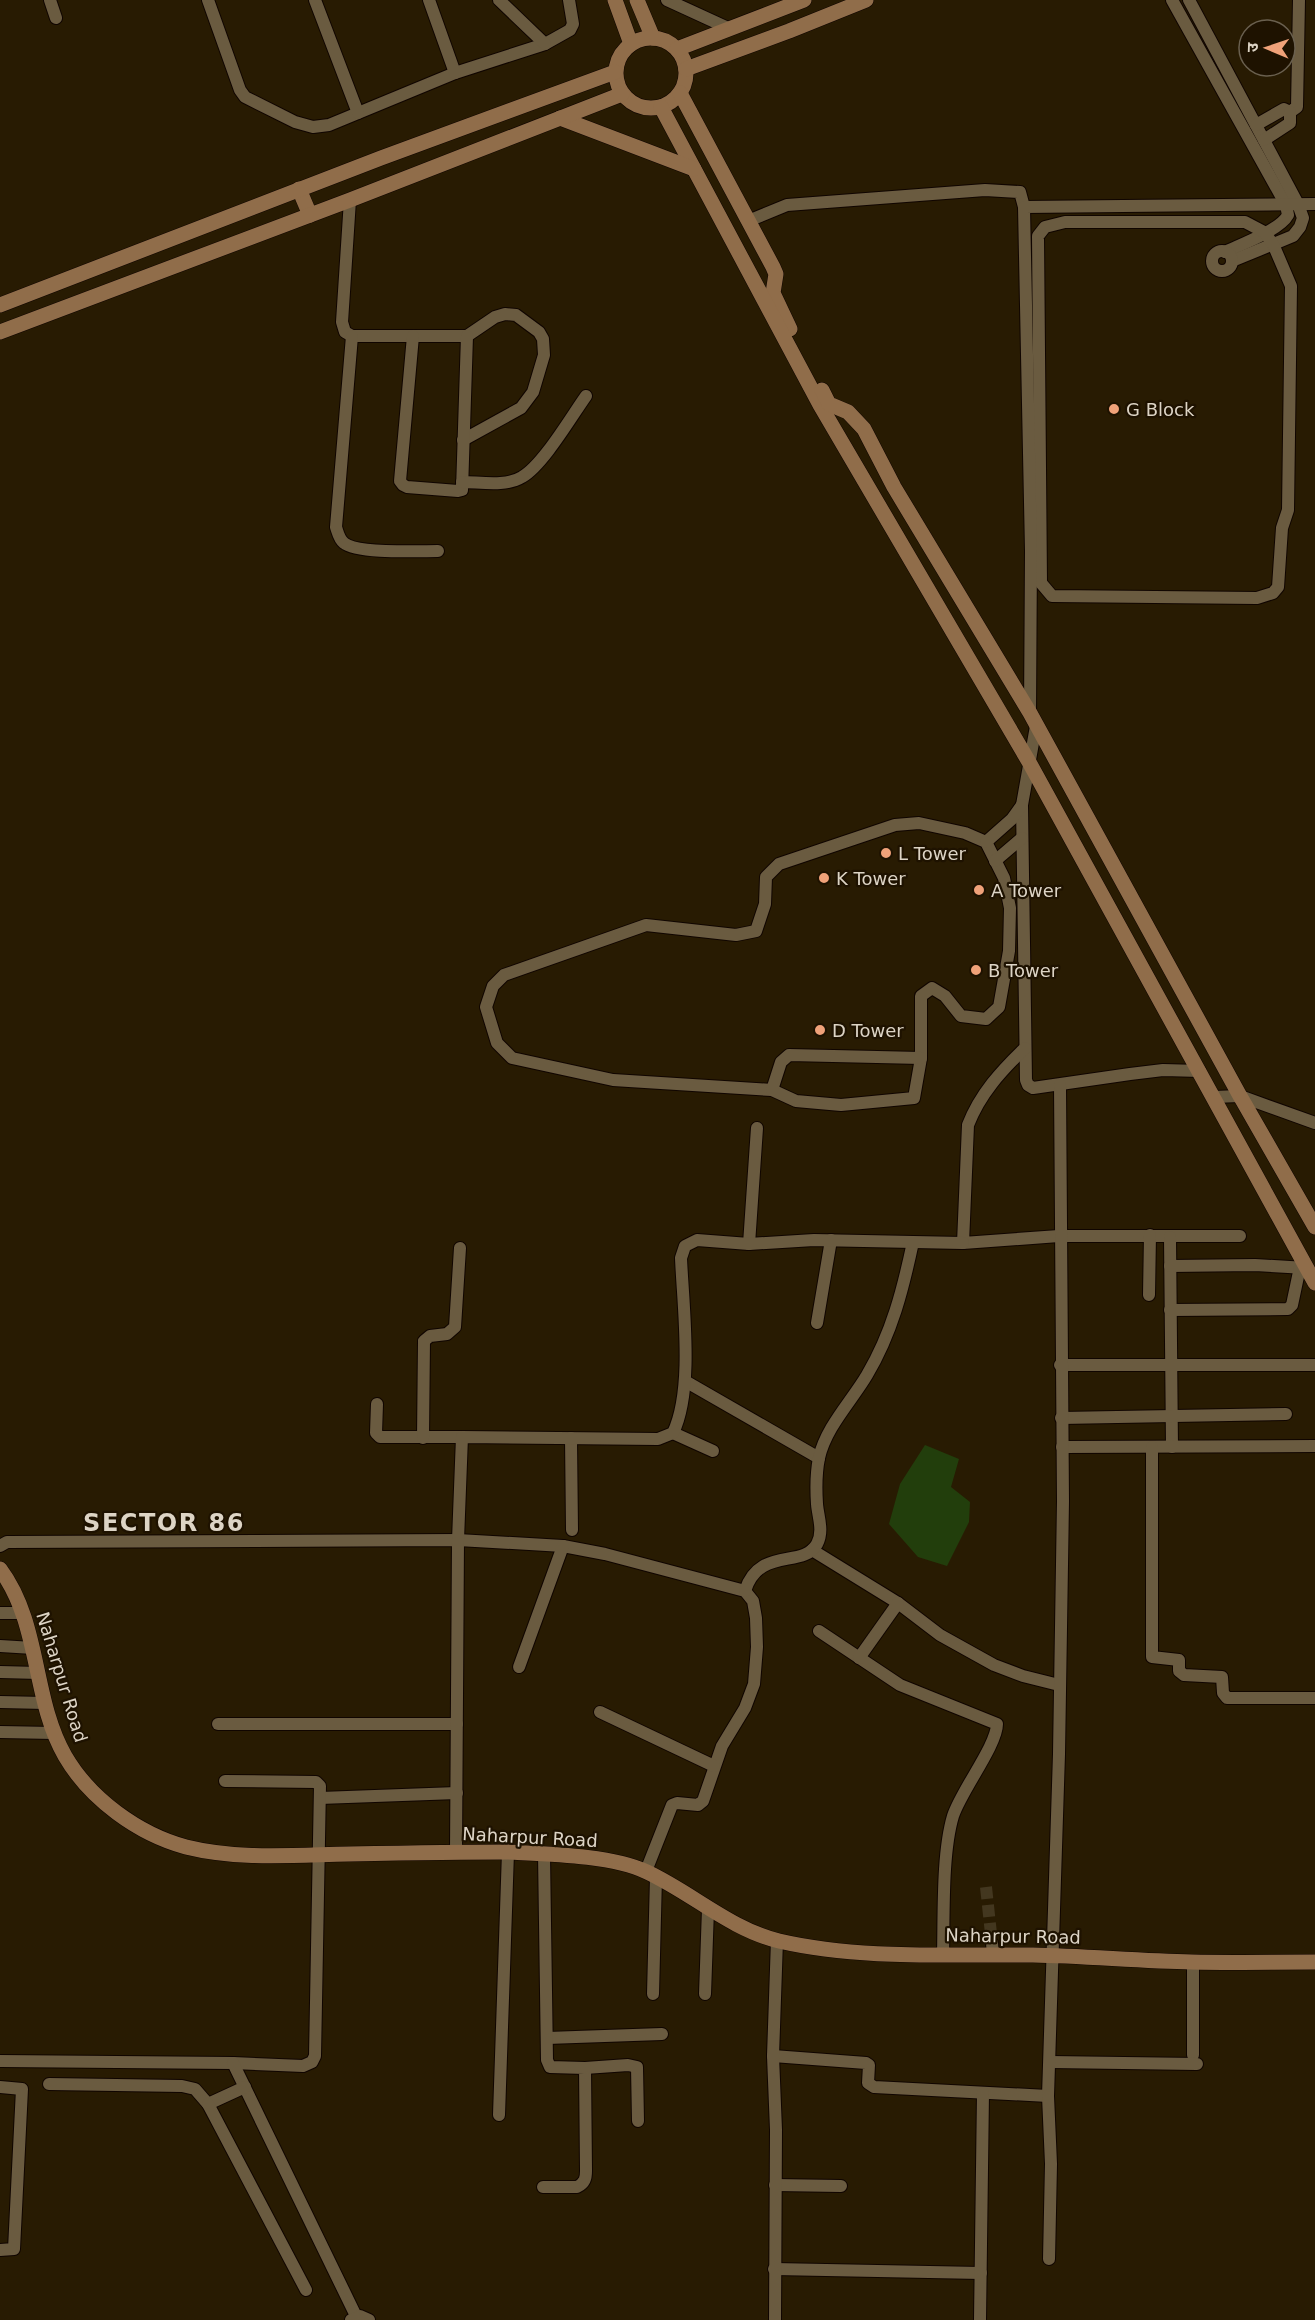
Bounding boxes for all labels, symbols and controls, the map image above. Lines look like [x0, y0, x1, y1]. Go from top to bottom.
north arrow [1237, 18, 1297, 78]
text: उ [1243, 42, 1262, 53]
place label: G Block [1126, 399, 1195, 420]
marker: G Block [1107, 402, 1121, 416]
place label: L Tower [898, 843, 966, 864]
marker: L Tower [879, 846, 893, 860]
place label: K Tower [836, 868, 906, 889]
marker: K Tower [817, 871, 831, 885]
place label: A Tower [991, 880, 1062, 901]
marker: A Tower [972, 883, 986, 897]
place label: B Tower [988, 960, 1059, 981]
marker: B Tower [969, 963, 983, 977]
place label: D Tower [832, 1020, 904, 1041]
marker: D Tower [813, 1023, 827, 1037]
district label: SECTOR 86 [83, 1509, 245, 1537]
street label: Naharpur Road [32, 1609, 92, 1745]
street label: Naharpur Road [462, 1823, 598, 1851]
street label: Naharpur Road [945, 1924, 1081, 1948]

